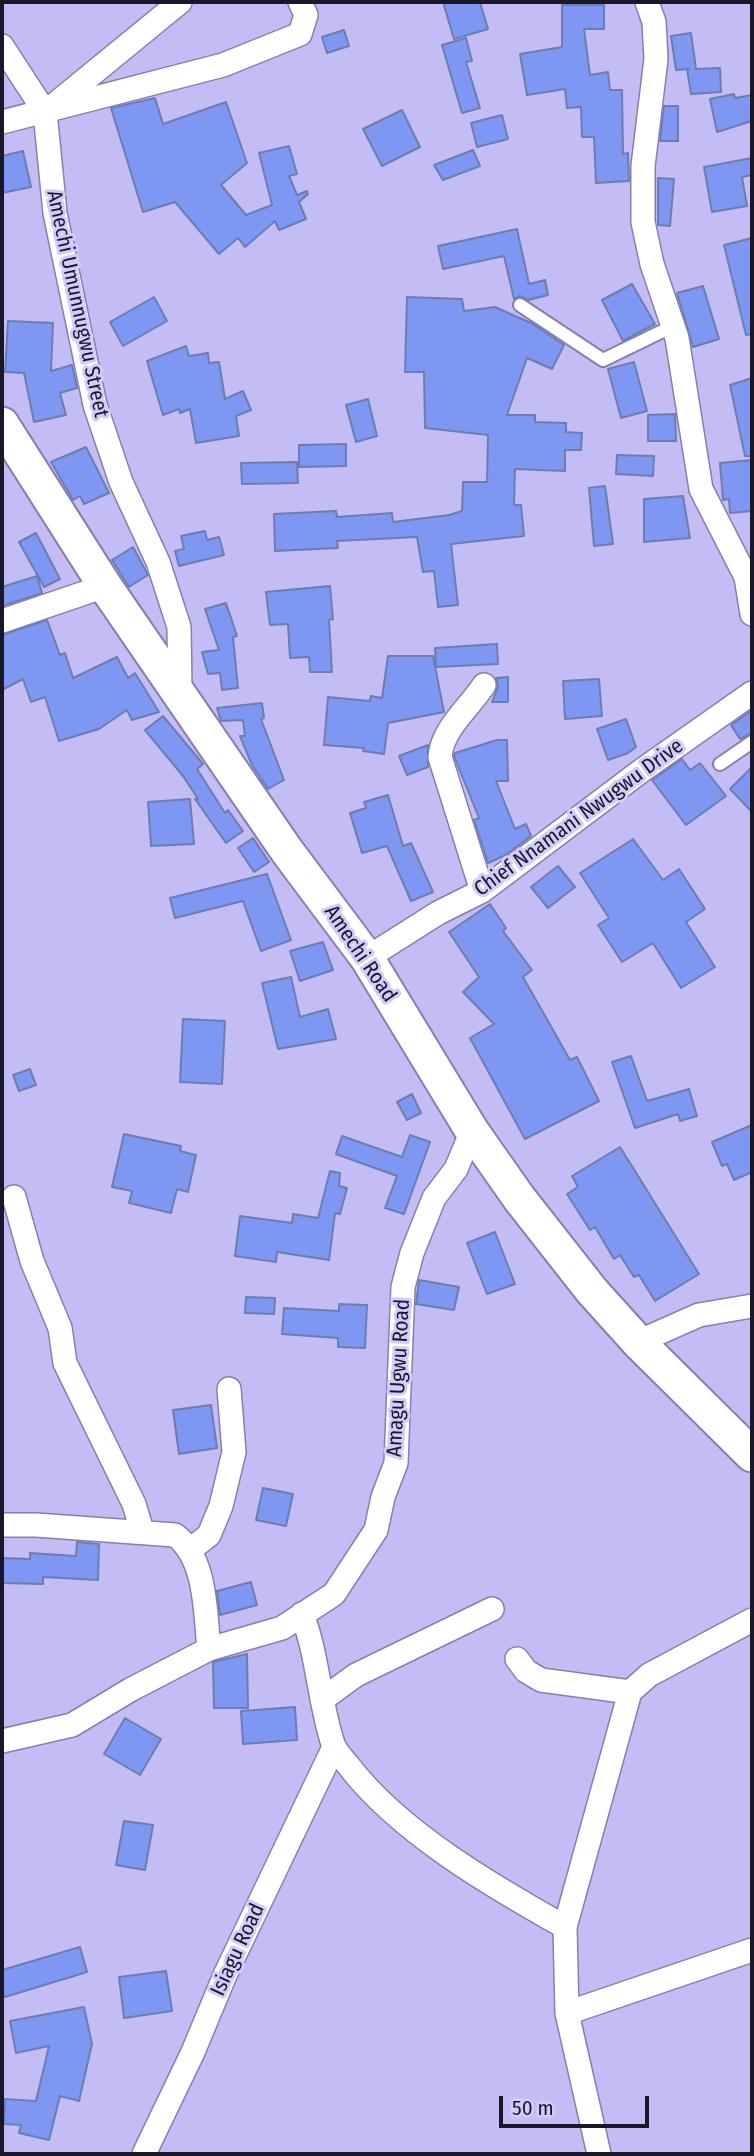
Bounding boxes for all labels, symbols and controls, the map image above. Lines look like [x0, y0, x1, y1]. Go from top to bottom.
street label: Amechi Umunnugwu Street [41, 188, 113, 420]
street label: Chief Nnamani Nwugwu Drive [470, 734, 688, 902]
street label: Amechi Road [318, 901, 402, 1007]
street label: Amagu Ugwu Road [382, 1298, 416, 1458]
street label: Isiagu Road [206, 1900, 270, 2000]
scale bar [502, 2082, 652, 2126]
text: 50 m [512, 2095, 554, 2121]

